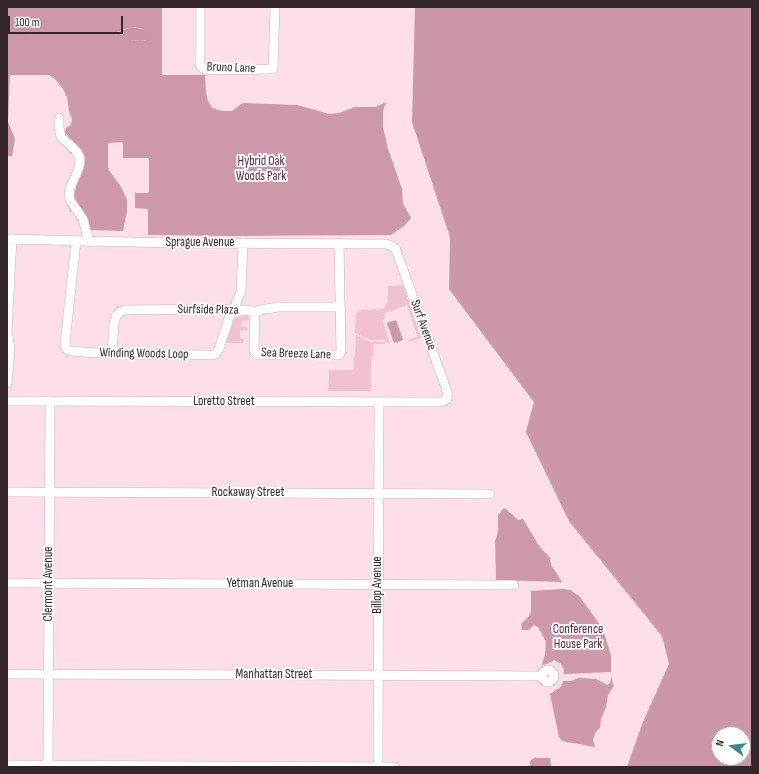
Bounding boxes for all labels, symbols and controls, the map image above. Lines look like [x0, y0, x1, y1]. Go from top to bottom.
scale bar [10, 8, 125, 34]
text: 100 m [15, 15, 40, 30]
street label: Bruno Lane [206, 59, 256, 77]
park label: Hybrid Oak Woods Park [236, 154, 286, 185]
street label: Sprague Avenue [165, 235, 235, 251]
street label: Surf Avenue [407, 298, 439, 352]
street label: Surfside Plaza [177, 302, 239, 318]
street label: Winding Woods Loop [99, 345, 189, 363]
street label: Sea Breeze Lane [261, 345, 331, 363]
street label: Loretto Street [193, 394, 255, 410]
street label: Rockaway Street [212, 485, 284, 501]
street label: Clermont Avenue [41, 547, 57, 621]
street label: Billop Avenue [370, 556, 386, 614]
street label: Yetman Avenue [227, 576, 293, 592]
park label: Conference House Park [553, 622, 603, 653]
street label: Manhattan Street [236, 667, 312, 683]
north arrow [711, 726, 751, 766]
text: N [713, 739, 727, 748]

